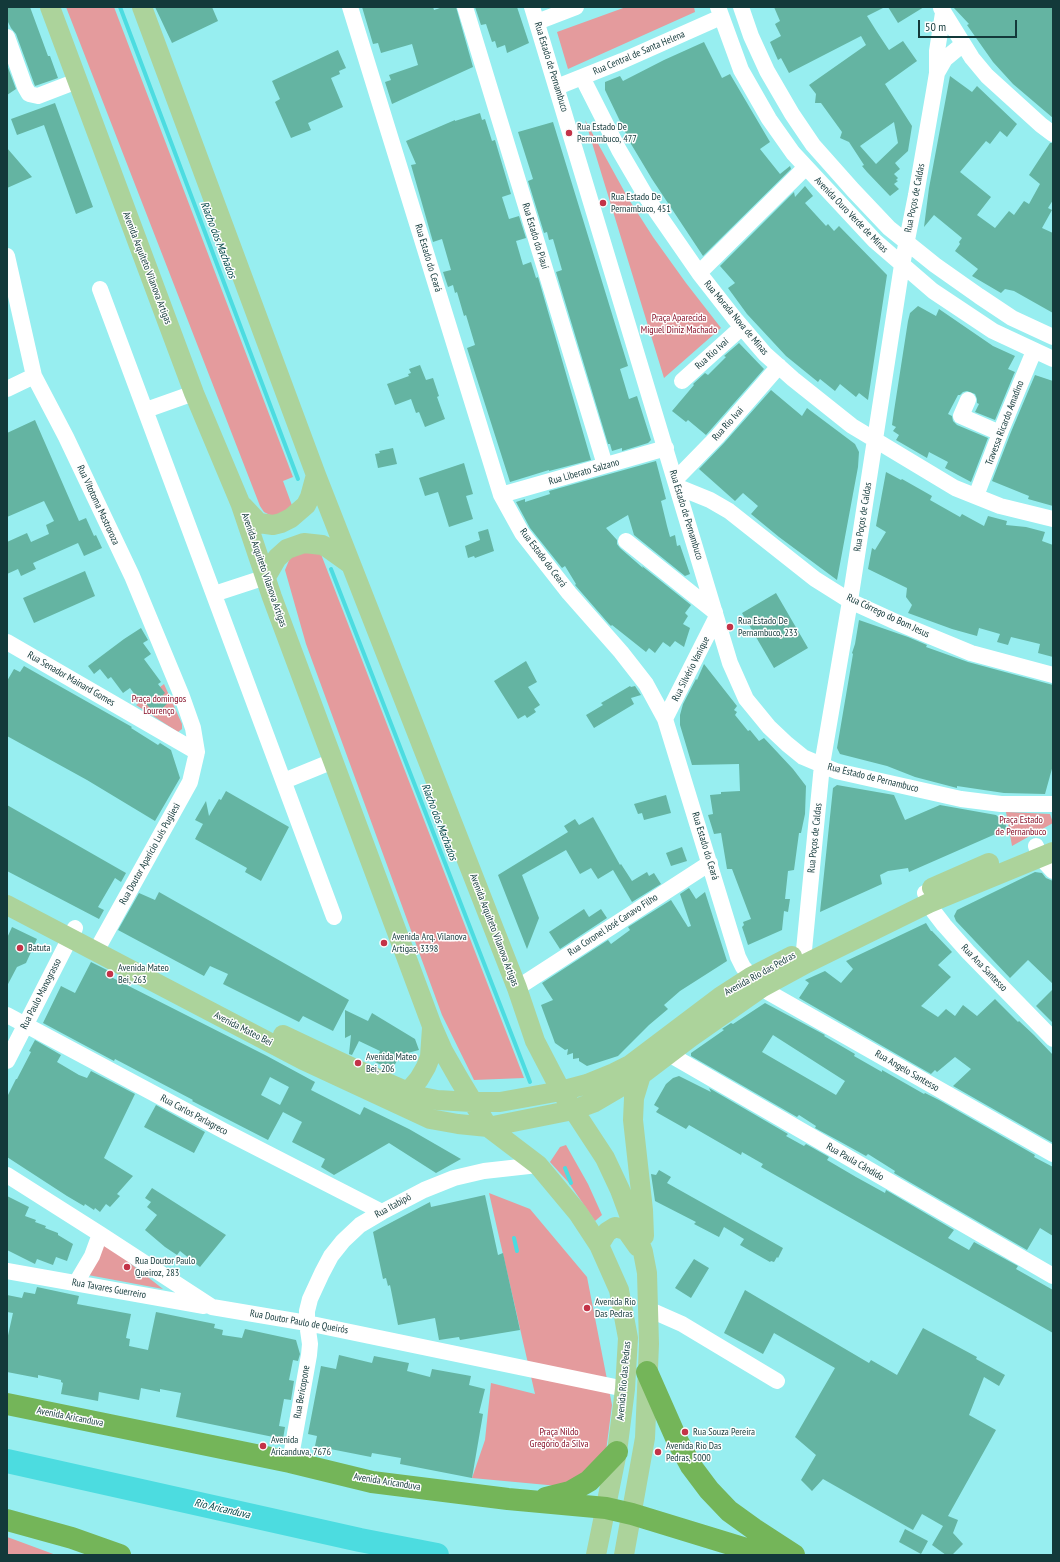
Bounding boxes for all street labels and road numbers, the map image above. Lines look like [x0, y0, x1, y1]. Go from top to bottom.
street label: Rua Estado de Pernambuco [532, 21, 570, 113]
street label: Rua Central de Santa Helena [591, 28, 687, 78]
street label: Rua Poços de Caldas [902, 162, 928, 234]
street label: Avenida Ouro Verde de Minas [812, 175, 890, 255]
street label: Rua Estado do Piauí [519, 202, 551, 270]
street label: Avenida Arquiteto Vilanova Artigas [120, 210, 174, 326]
street label: Rua Estado do Ceará [412, 223, 444, 293]
street label: Rua Morada Nova de Minas [701, 278, 771, 358]
street label: Rua Rio Ivaí [693, 336, 731, 372]
street label: Travessa Ricardo Amadino [983, 379, 1027, 467]
street label: Rua Rio Ivai [710, 405, 746, 443]
street label: Rua Liberato Salzano [547, 456, 621, 488]
street label: Rua Vitotoma Mastroroza [74, 463, 122, 547]
street label: Rua Estado de Pernambuco [667, 469, 705, 561]
street label: Rua Poços de Caldas [852, 481, 874, 553]
street label: Avenida Arquiteto Vilanova Artigas [239, 511, 289, 629]
street label: Rua Estado do Ceará [517, 526, 569, 590]
street label: Rua Córrego do Bom Jesus [845, 591, 931, 641]
street label: Rua Silvério Vanique [670, 635, 712, 703]
street label: Rua Senador Mainard Gomes [25, 649, 117, 709]
street label: Rua Estado de Pernambuco [826, 761, 920, 795]
street label: Rua Doutor Aparício Luís Pugliesi [117, 801, 183, 907]
street label: Rua Poços de Caldas [805, 803, 825, 873]
street label: Rua Estado do Ceará [689, 811, 721, 881]
street label: Avenida Arquiteto Vilanova Artigas [467, 872, 521, 988]
street label: Rua Coronel José Canavo Filho [566, 891, 660, 959]
street label: Rua Ana Santesso [958, 942, 1010, 994]
street label: Avenida Rio das Pedras [722, 949, 798, 999]
street label: Rua Paulo Manograsso [18, 957, 64, 1031]
street label: Avenida Mateo Bei [212, 1009, 274, 1049]
street label: Rua Angelo Santesso [873, 1048, 941, 1094]
street label: Rua Carlos Parlagreco [158, 1092, 230, 1138]
street label: Rua Paula Cândido [824, 1141, 886, 1183]
street label: Rua Itabipó [373, 1191, 413, 1221]
street label: Rua Tavares Guerreiro [71, 1277, 147, 1301]
street label: Rua Doutor Paulo de Queirós [249, 1307, 349, 1337]
street label: Avenida Rio das Pedras [615, 1341, 633, 1421]
street label: Rua Bericopone [291, 1364, 313, 1420]
street label: Avenida Aricanduva [36, 1405, 104, 1429]
street label: Avenida Aricanduva [353, 1471, 421, 1493]

